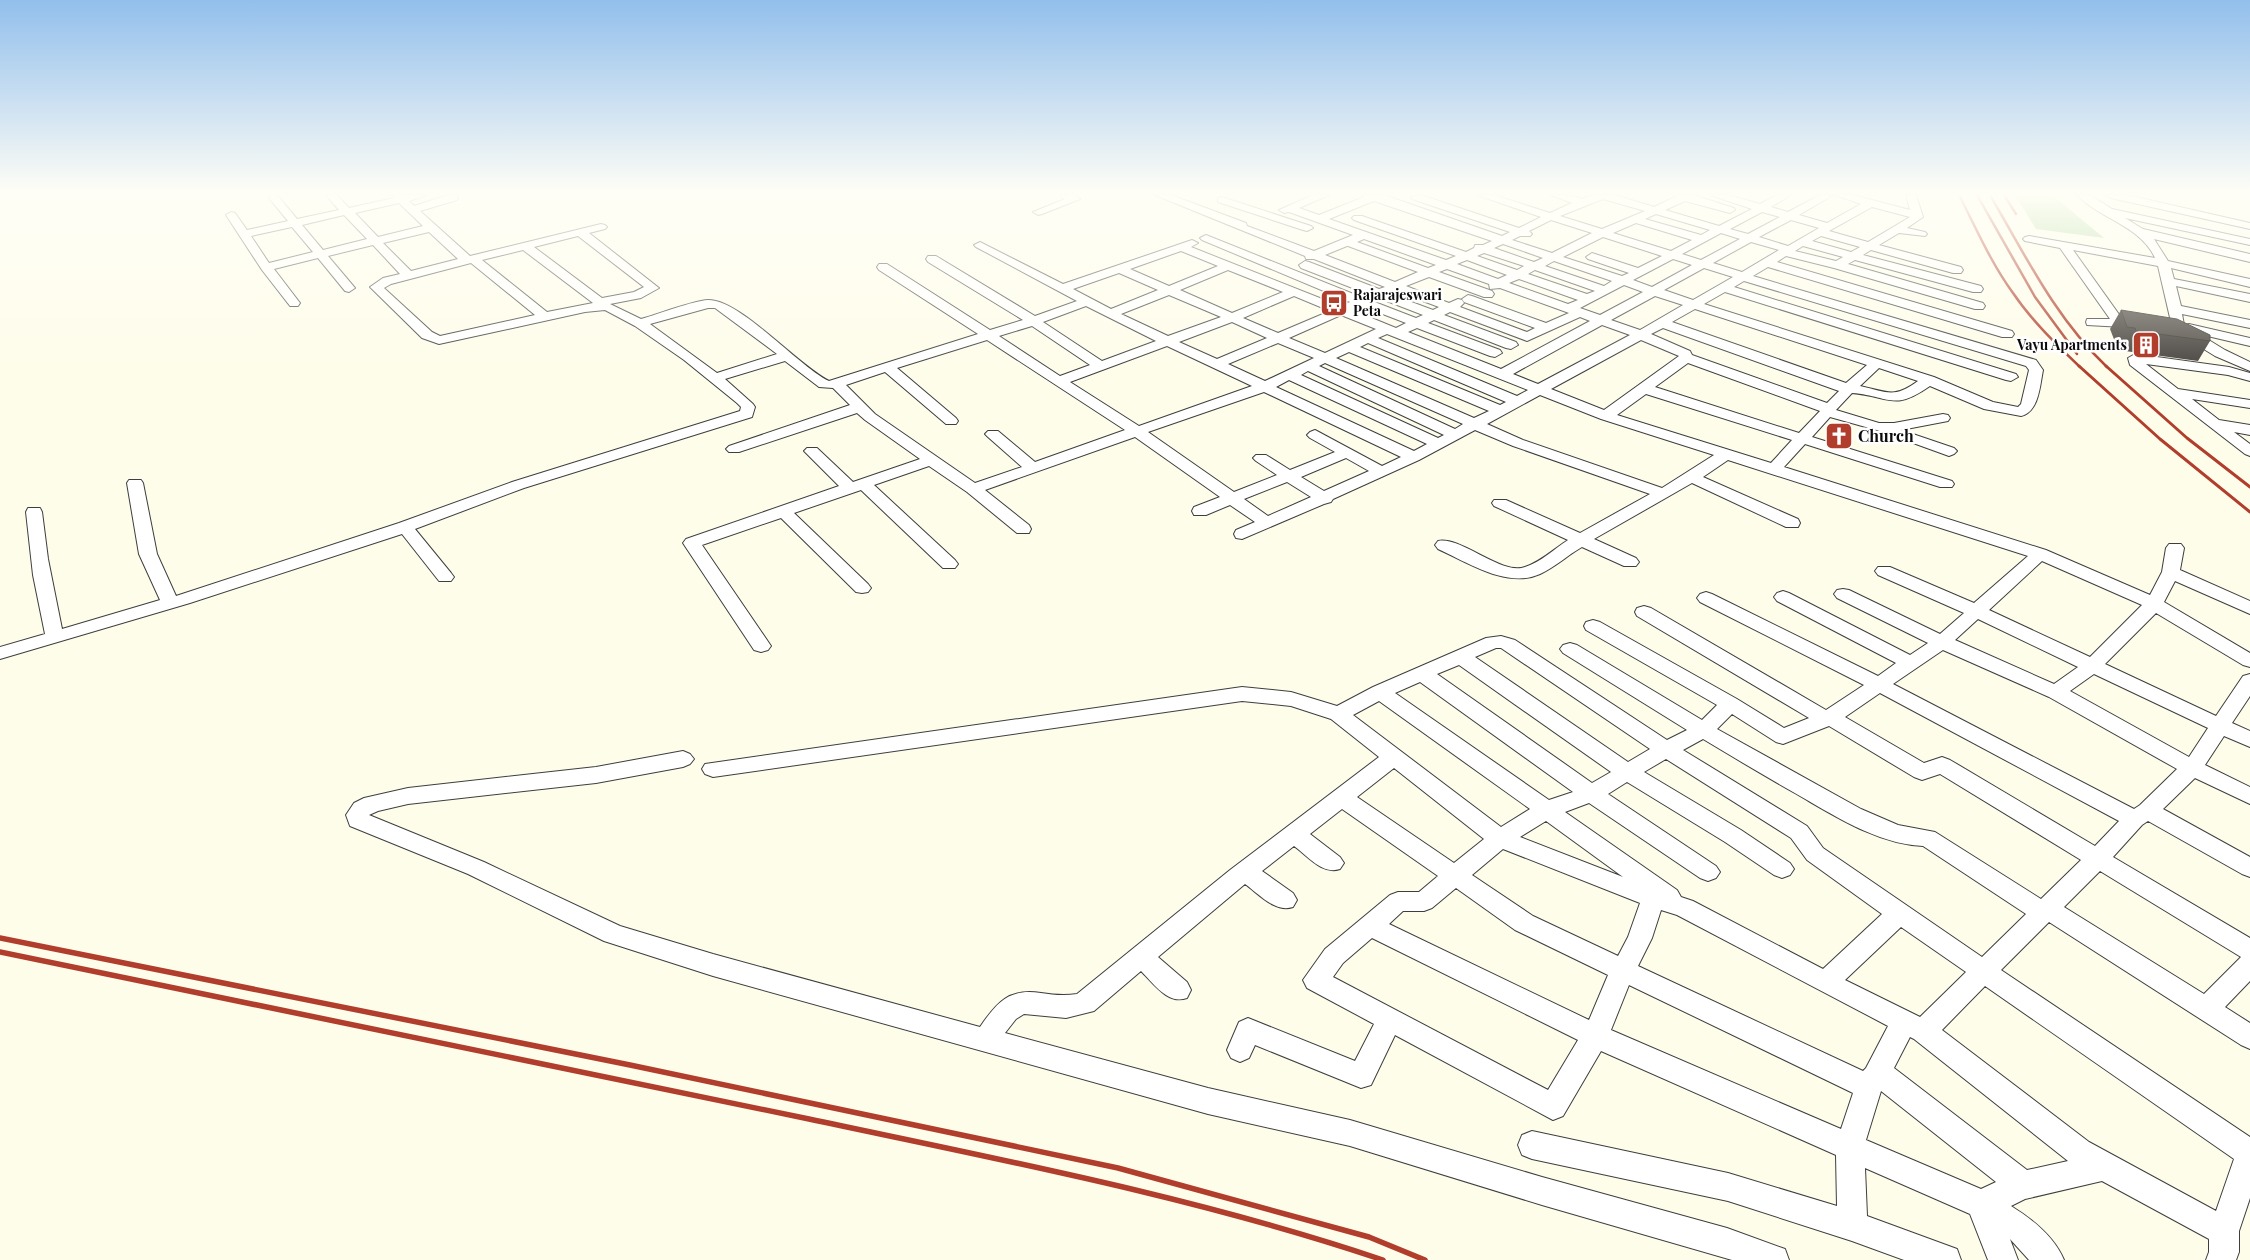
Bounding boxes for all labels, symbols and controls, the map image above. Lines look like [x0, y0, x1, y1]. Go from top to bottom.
place label: Rajarajeswari Peta [1353, 285, 1442, 320]
bus stop icon: Rajarajeswari Peta [1319, 288, 1349, 318]
building icon: Vayu Apartments [2131, 330, 2161, 360]
place label: Vayu Apartments [2016, 335, 2127, 354]
church icon: Church [1824, 421, 1854, 451]
place label: Church [1858, 425, 1914, 446]

